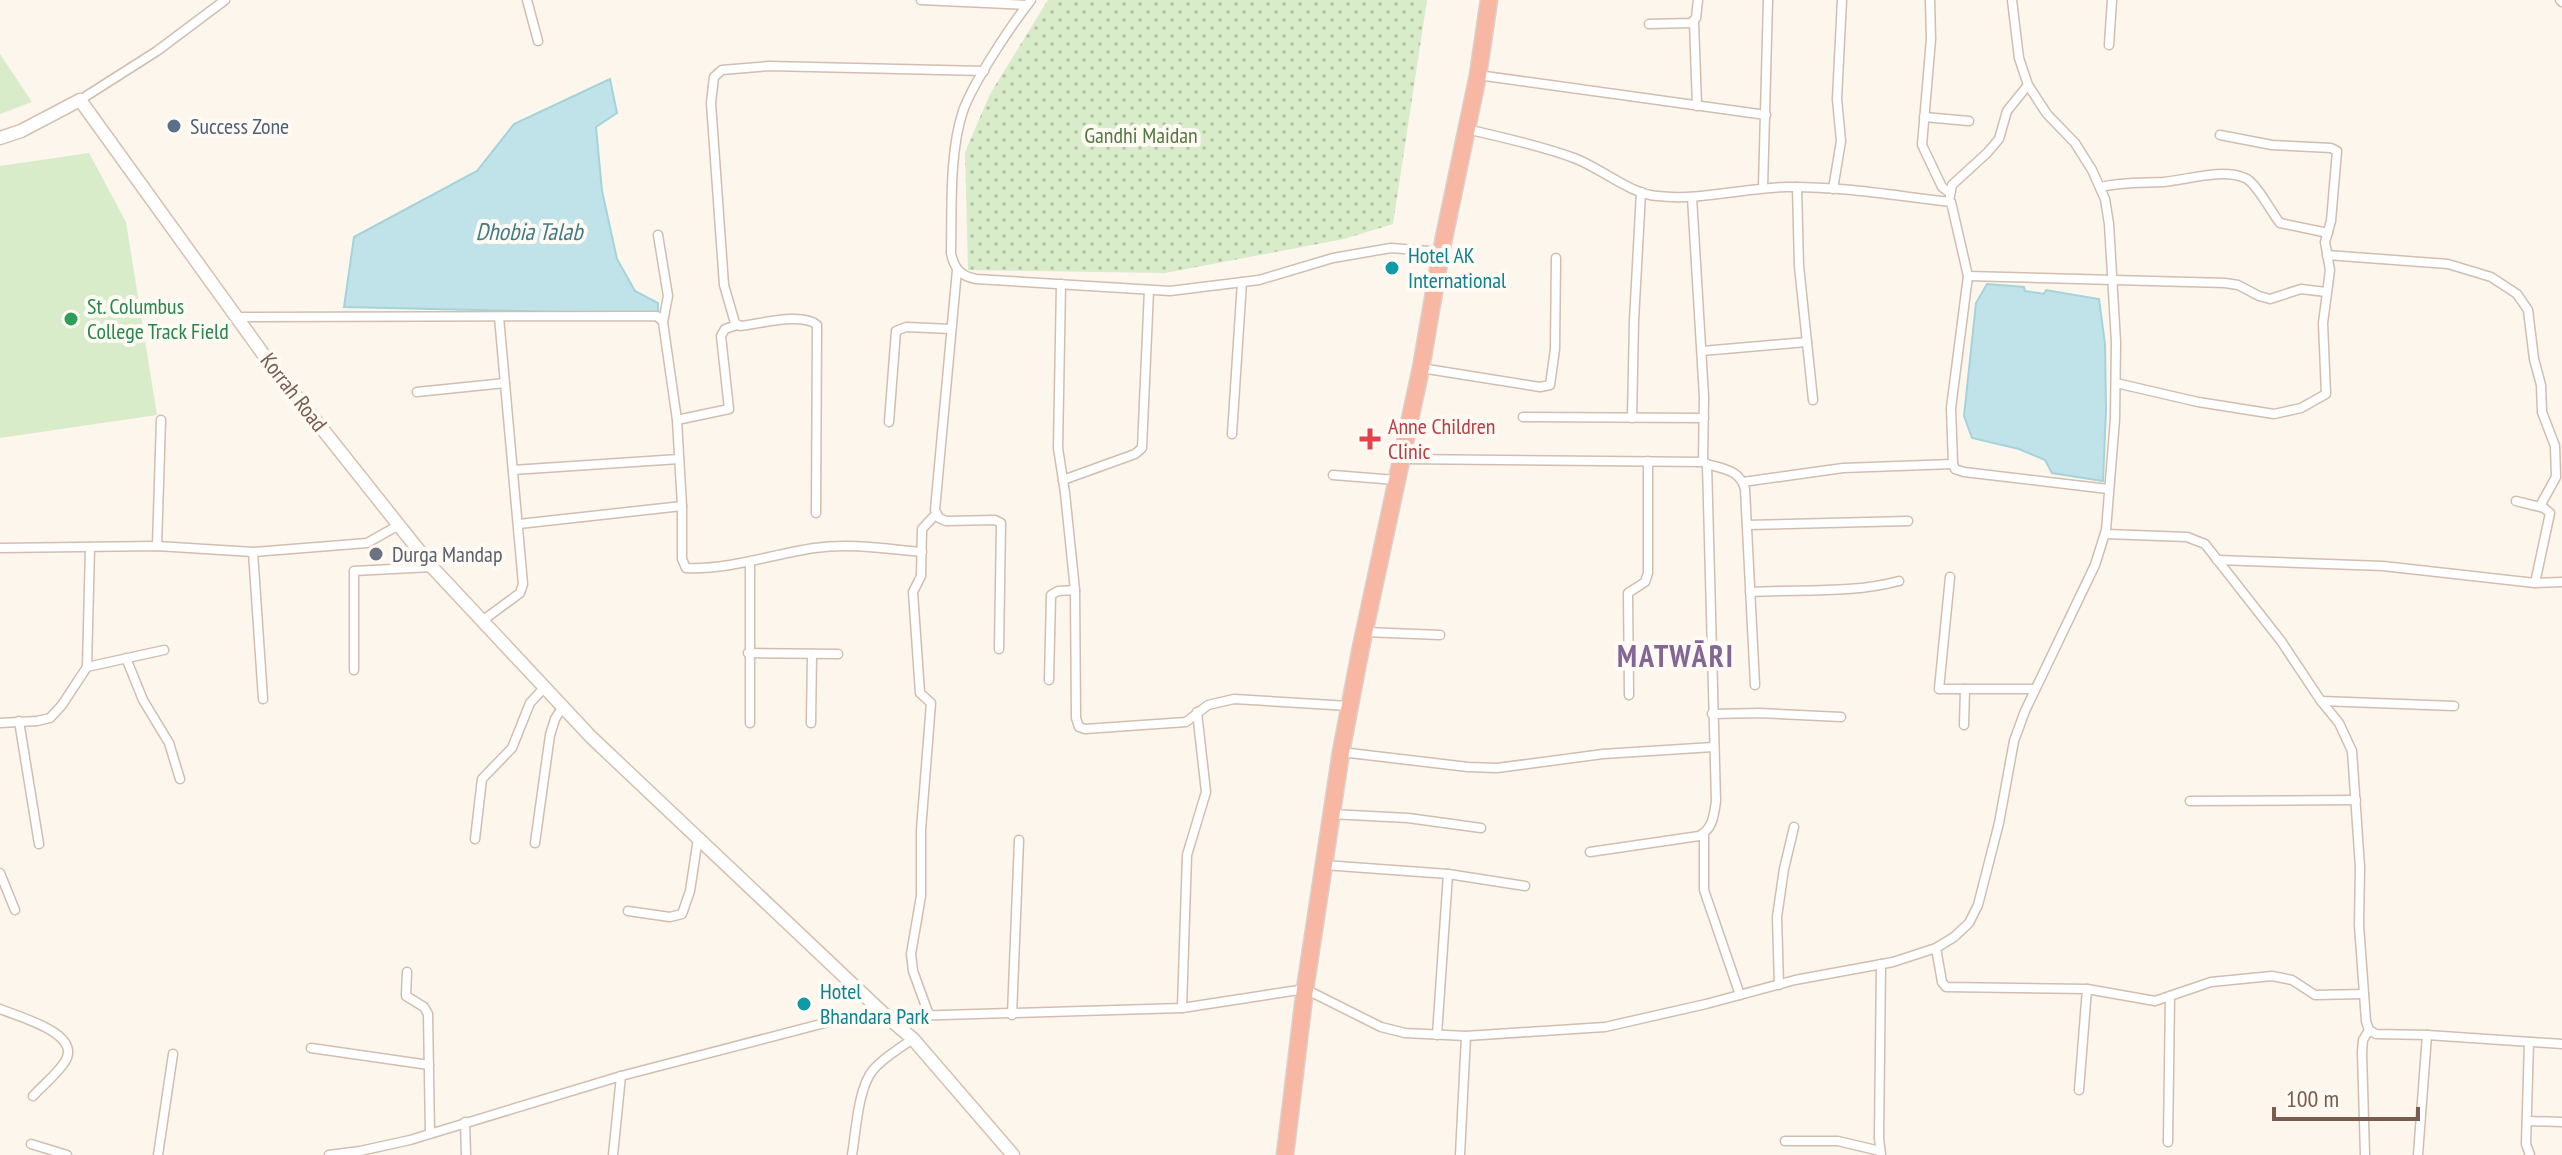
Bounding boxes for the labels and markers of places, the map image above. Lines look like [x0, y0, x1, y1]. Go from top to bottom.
place label: Success Zone [190, 112, 289, 140]
marker: Success Zone [165, 117, 183, 135]
place label: Hotel AK International [1408, 241, 1507, 294]
marker: Hotel AK International [1383, 259, 1401, 277]
place label: St. Columbus College Track Field [87, 292, 229, 345]
marker: St. Columbus College Track Field [62, 310, 80, 328]
place label: Anne Children Clinic [1388, 412, 1495, 465]
marker: Anne Children Clinic [1359, 428, 1381, 450]
place label: Durga Mandap [392, 540, 502, 568]
marker: Durga Mandap [367, 545, 385, 563]
place label: Hotel Bhandara Park [820, 977, 929, 1030]
marker: Hotel Bhandara Park [795, 995, 813, 1013]

